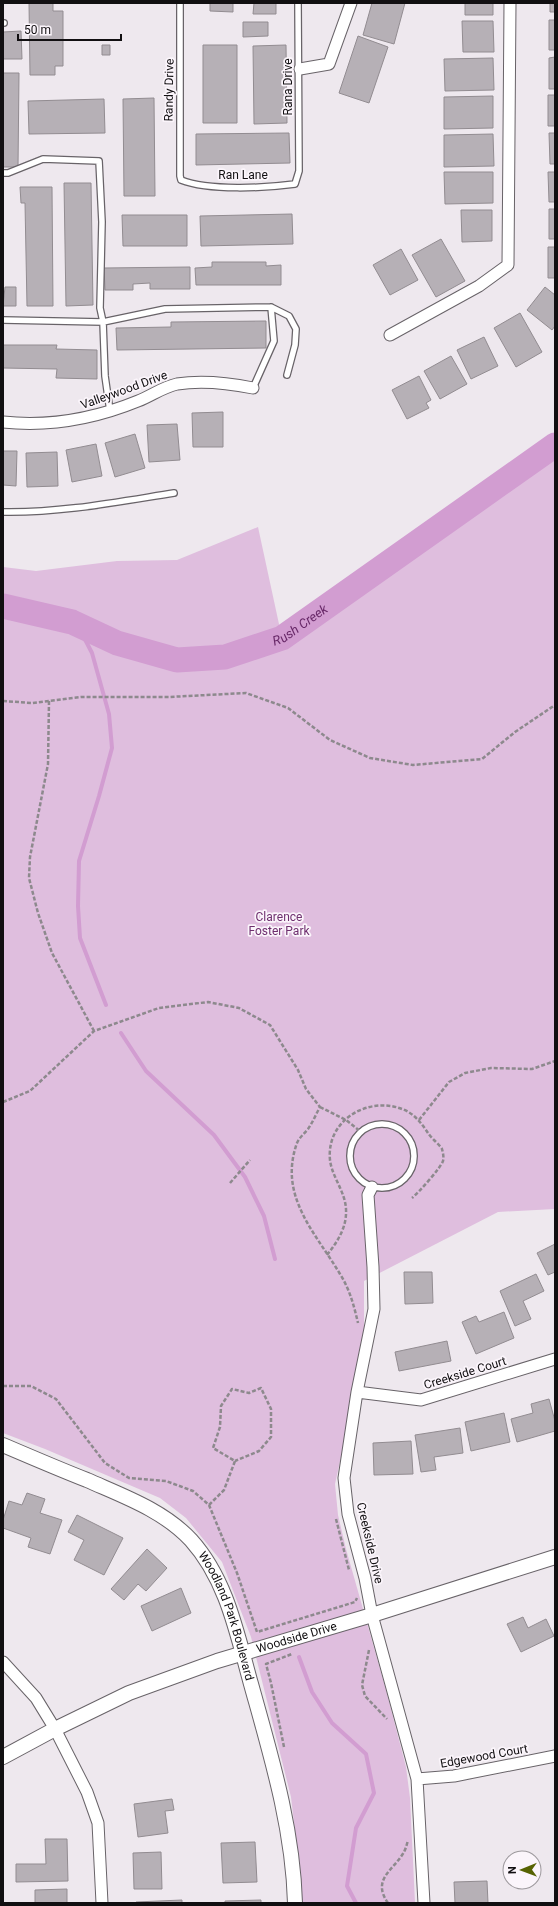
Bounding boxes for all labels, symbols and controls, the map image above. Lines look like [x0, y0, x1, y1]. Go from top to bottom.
scale bar [18, 16, 121, 42]
text: 50 m [24, 23, 51, 37]
street label: Randy Drive [161, 58, 177, 122]
street label: Rana Drive [281, 58, 295, 116]
street label: Ran Lane [218, 168, 268, 182]
street label: Valleywood Drive [79, 368, 169, 412]
water label: Rush Creek [270, 601, 331, 648]
park label: Clarence Foster Park [248, 910, 310, 938]
street label: Creekside Court [422, 1354, 508, 1392]
street label: Creekside Drive [354, 1501, 386, 1585]
street label: Woodland Park Boulevard [196, 1549, 257, 1682]
street label: Woodside Drive [255, 1619, 338, 1656]
street label: Edgewood Court [439, 1741, 529, 1771]
north arrow [502, 1850, 542, 1890]
text: N [506, 1866, 519, 1874]

